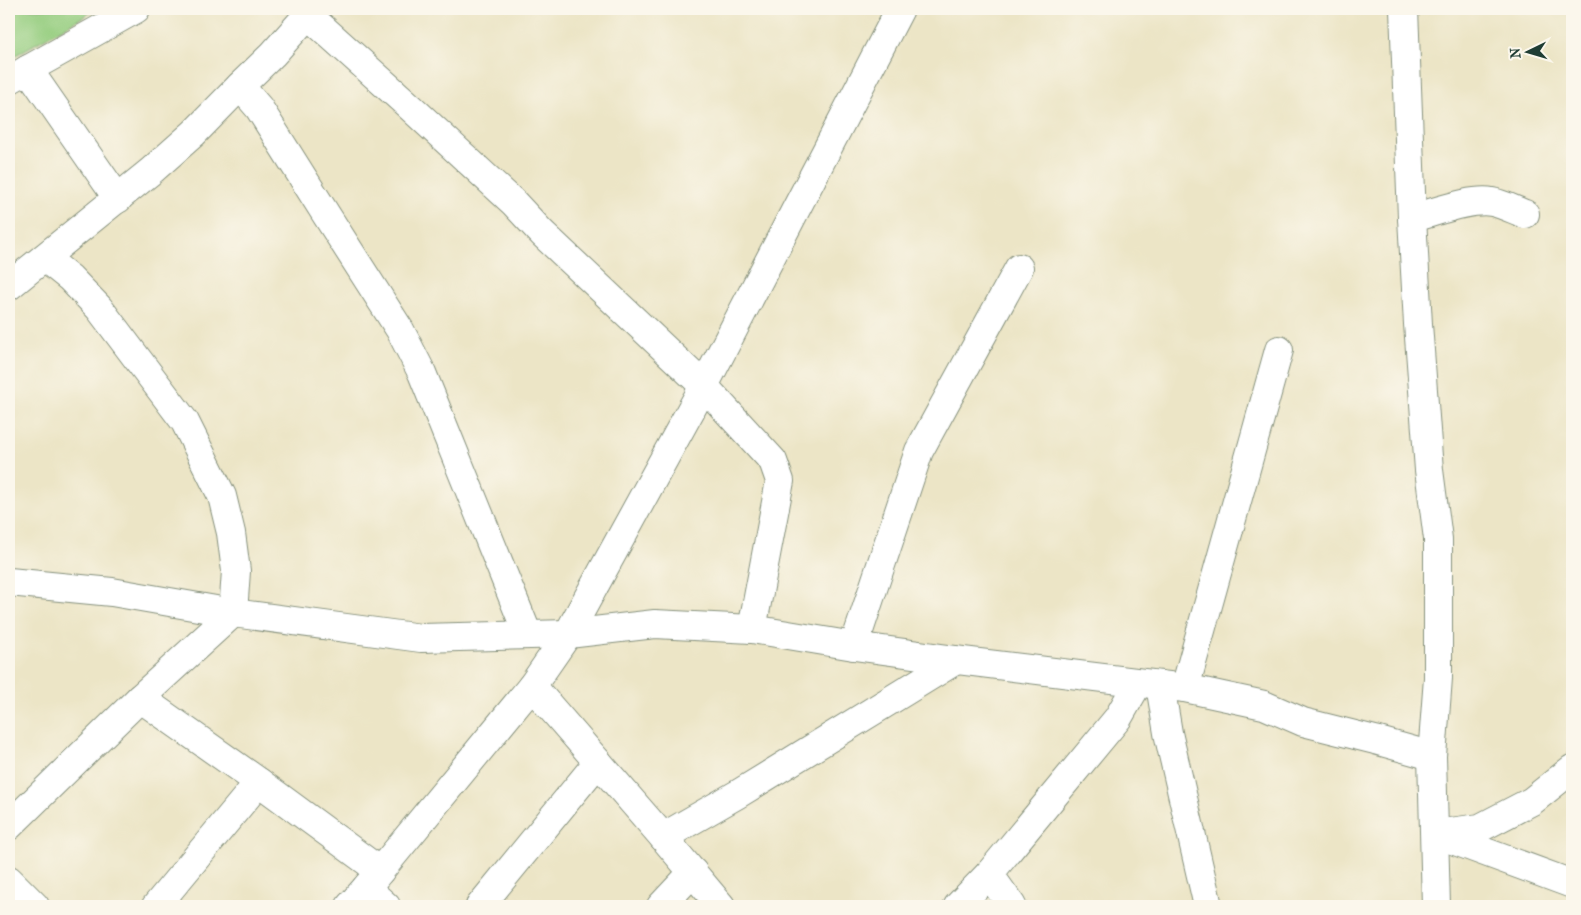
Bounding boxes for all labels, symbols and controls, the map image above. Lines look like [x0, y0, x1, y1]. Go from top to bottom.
north arrow [1504, 28, 1554, 78]
text: N [1507, 47, 1524, 59]

